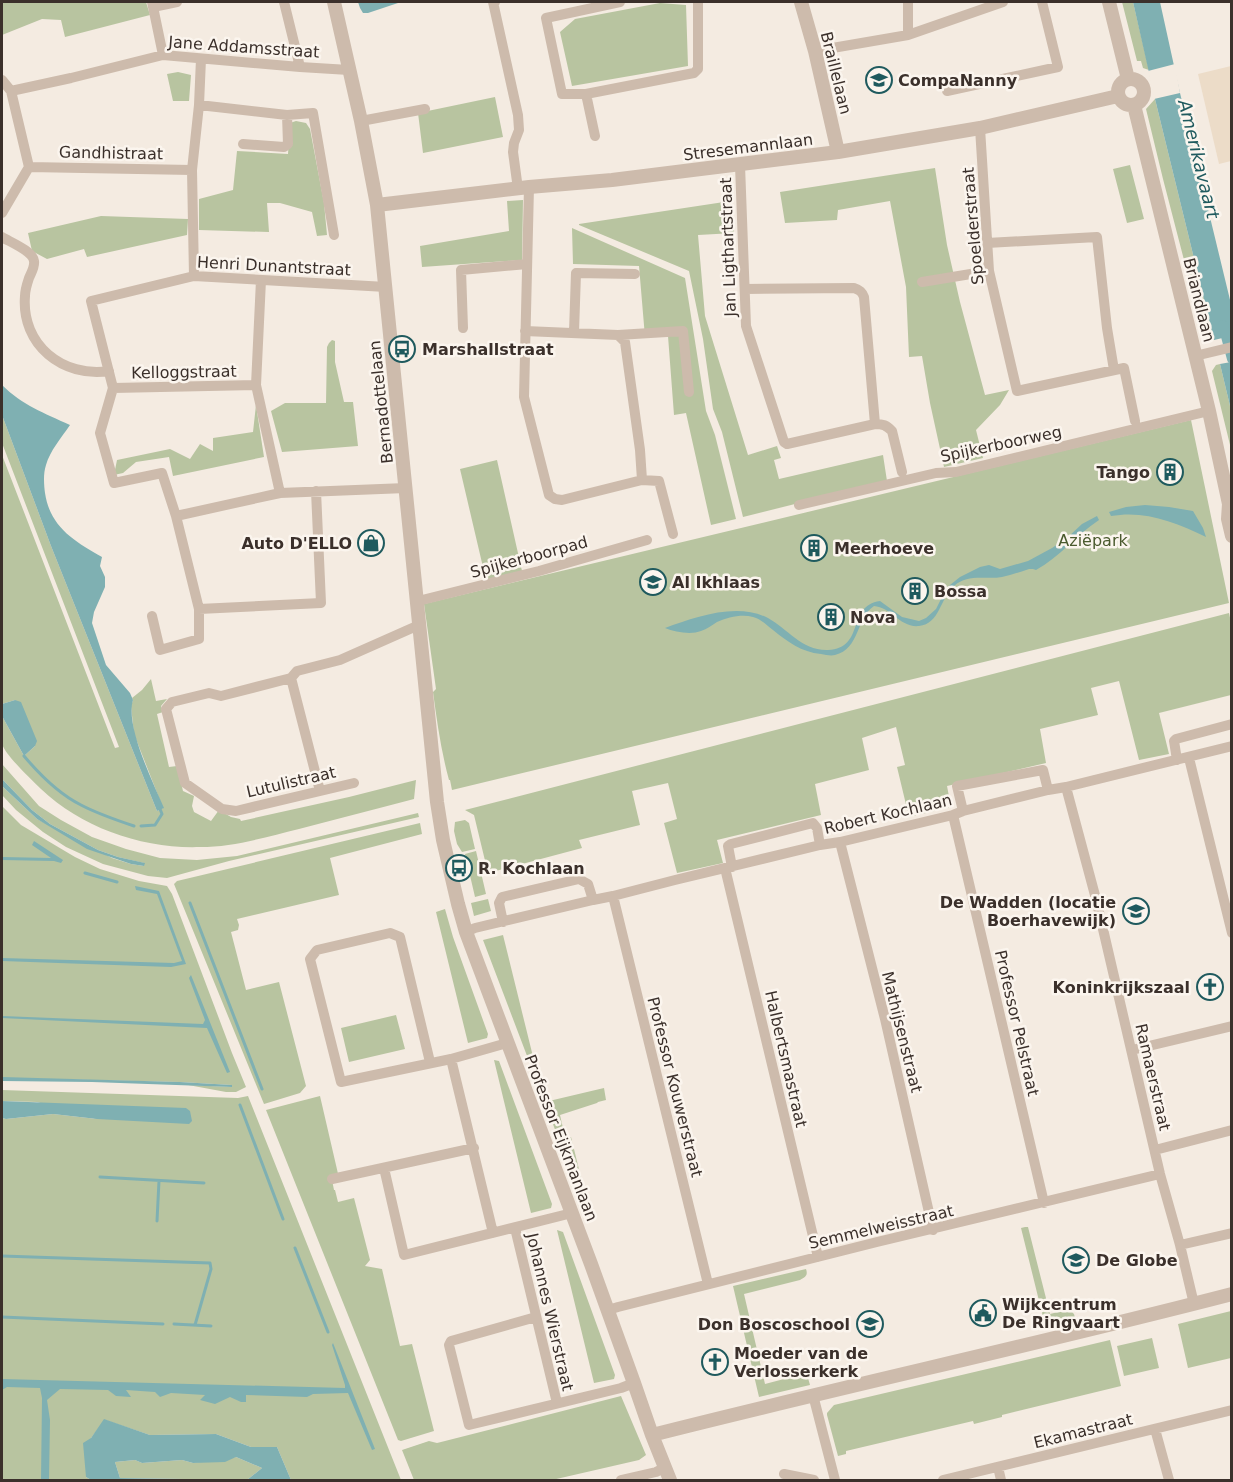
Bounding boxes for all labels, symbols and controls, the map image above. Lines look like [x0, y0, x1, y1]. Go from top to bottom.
street label: Braillelaan [817, 30, 855, 116]
street label: Jane Addamsstraat [167, 32, 320, 62]
school or university icon: CompaNanny [864, 65, 894, 95]
place label: CompaNanny [898, 71, 1018, 90]
water label: Amerikavaart [1174, 96, 1224, 222]
street label: Stresemannlaan [682, 130, 814, 164]
street label: Gandhistraat [59, 143, 163, 163]
street label: Spoelderstraat [958, 166, 988, 286]
street label: Jan Ligthartstraat [716, 177, 740, 318]
street label: Henri Dunantstraat [197, 252, 351, 280]
street label: Briandlaan [1179, 256, 1219, 344]
bus stop icon: Marshallstraat [387, 334, 417, 364]
street label: Bernadottelaan [365, 340, 397, 464]
place label: Marshallstraat [422, 340, 554, 359]
street label: Kelloggstraat [131, 362, 237, 382]
street label: Spijkerboorweg [939, 422, 1063, 466]
building icon: Tango [1155, 457, 1185, 487]
place label: Tango [1097, 463, 1150, 482]
shop icon: Auto D'ELLO [356, 528, 386, 558]
park label: Aziëpark [1058, 531, 1128, 550]
street label: Spijkerboorpad [468, 532, 590, 582]
building icon: Meerhoeve [799, 533, 829, 563]
place label: Auto D'ELLO [241, 534, 352, 553]
place label: Meerhoeve [834, 539, 934, 558]
school or university icon: Al Ikhlaas [638, 567, 668, 597]
place label: Al Ikhlaas [672, 573, 760, 592]
building icon: Bossa [900, 576, 930, 606]
place label: Bossa [934, 582, 987, 601]
building icon: Nova [816, 602, 846, 632]
place label: Nova [850, 608, 896, 627]
street label: Lutulistraat [244, 762, 338, 802]
street label: Robert Kochlaan [822, 790, 954, 838]
bus stop icon: R. Kochlaan [444, 853, 474, 883]
place label: R. Kochlaan [478, 859, 585, 878]
place label: De Wadden (locatie Boerhavewijk) [940, 893, 1116, 930]
school or university icon: De Wadden (locatie Boerhavewijk) [1121, 896, 1151, 926]
street label: Professor Pelstraat [991, 948, 1043, 1098]
street label: Mathijsenstraat [878, 969, 926, 1095]
church icon: Koninkrijkszaal [1195, 972, 1225, 1002]
place label: Koninkrijkszaal [1053, 978, 1190, 997]
street label: Halbertsmastraat [761, 989, 811, 1129]
street label: Professor Kouwerstraat [643, 995, 707, 1179]
street label: Ramaerstraat [1131, 1022, 1175, 1132]
street label: Professor Eijkmanlaan [520, 1052, 602, 1224]
street label: Semmelweisstraat [807, 1201, 955, 1253]
street label: Johannes Wierstraat [522, 1230, 577, 1393]
school or university icon: De Globe [1061, 1245, 1091, 1275]
place label: De Globe [1096, 1251, 1178, 1270]
place label: Wijkcentrum De Ringvaart [1002, 1295, 1120, 1332]
public building icon: Wijkcentrum De Ringvaart [968, 1298, 998, 1328]
school or university icon: Don Boscoschool [855, 1309, 885, 1339]
place label: Don Boscoschool [698, 1315, 850, 1334]
place label: Moeder van de Verlosserkerk [734, 1344, 868, 1381]
church icon: Moeder van de Verlosserkerk [700, 1347, 730, 1377]
street label: Ekamastraat [1032, 1410, 1134, 1452]

